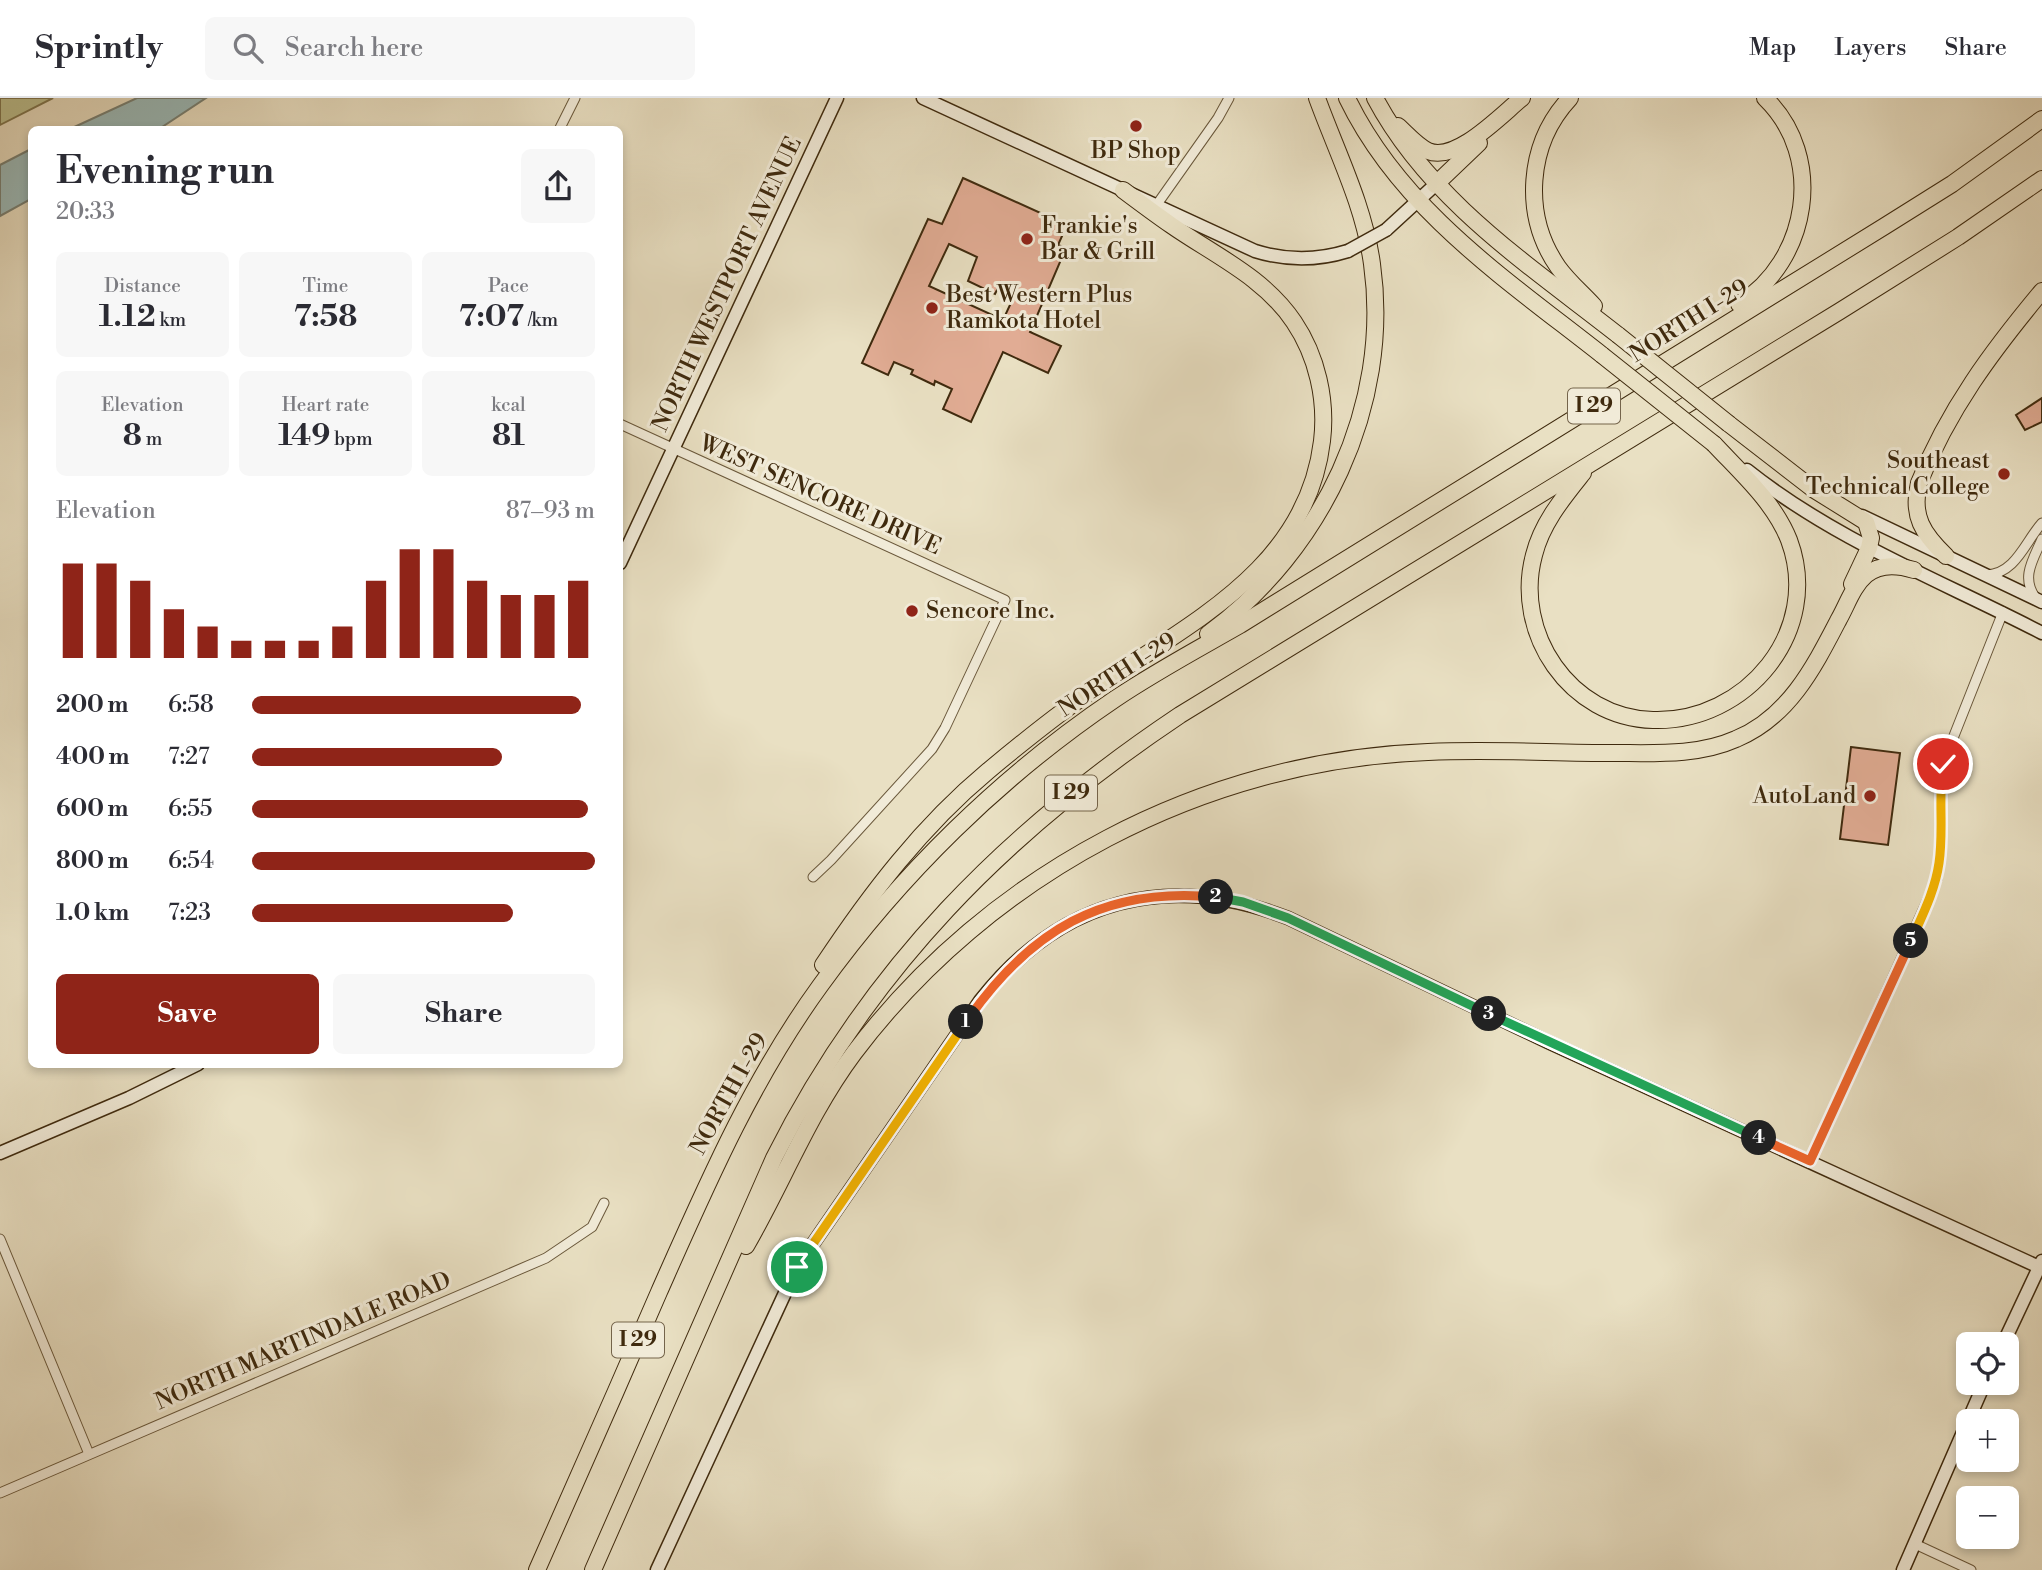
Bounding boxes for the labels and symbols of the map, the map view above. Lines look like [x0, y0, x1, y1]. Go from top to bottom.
marker: BP Shop [1128, 118, 1144, 134]
street label: NORTH WESTPORT AVENUE [646, 132, 808, 436]
place label: BP Shop [1090, 137, 1181, 165]
place label: Frankie's Bar & Grill [1040, 212, 1155, 266]
marker: Frankie's Bar & Grill [1019, 231, 1035, 247]
street label: NORTH I-29 [1624, 273, 1754, 369]
place label: Best Western Plus Ramkota Hotel [945, 281, 1132, 335]
marker: Best Western Plus Ramkota Hotel [924, 300, 940, 316]
road number: I 29 [1568, 388, 1620, 424]
street label: WEST SENCORE DRIVE [694, 429, 945, 561]
place label: Southeast Technical College [1806, 447, 1990, 501]
marker: Southeast Technical College [1996, 466, 2012, 482]
place label: Sencore Inc. [926, 597, 1054, 625]
marker: Sencore Inc. [904, 603, 920, 619]
street label: NORTH I-29 [1053, 627, 1181, 723]
pin [1913, 734, 1973, 794]
road number: I 29 [1045, 776, 1097, 810]
place label: AutoLand [1752, 782, 1856, 810]
marker: AutoLand [1862, 788, 1878, 804]
pin: 2 [1198, 880, 1234, 914]
pin: 5 [1894, 924, 1928, 958]
pin: 3 [1472, 996, 1506, 1032]
pin: 1 [948, 1004, 984, 1040]
street label: NORTH I-29 [684, 1028, 774, 1160]
pin: 4 [1742, 1121, 1776, 1156]
pin [767, 1237, 827, 1297]
street label: NORTH MARTINDALE ROAD [151, 1266, 455, 1416]
road number: I 29 [612, 1322, 664, 1358]

